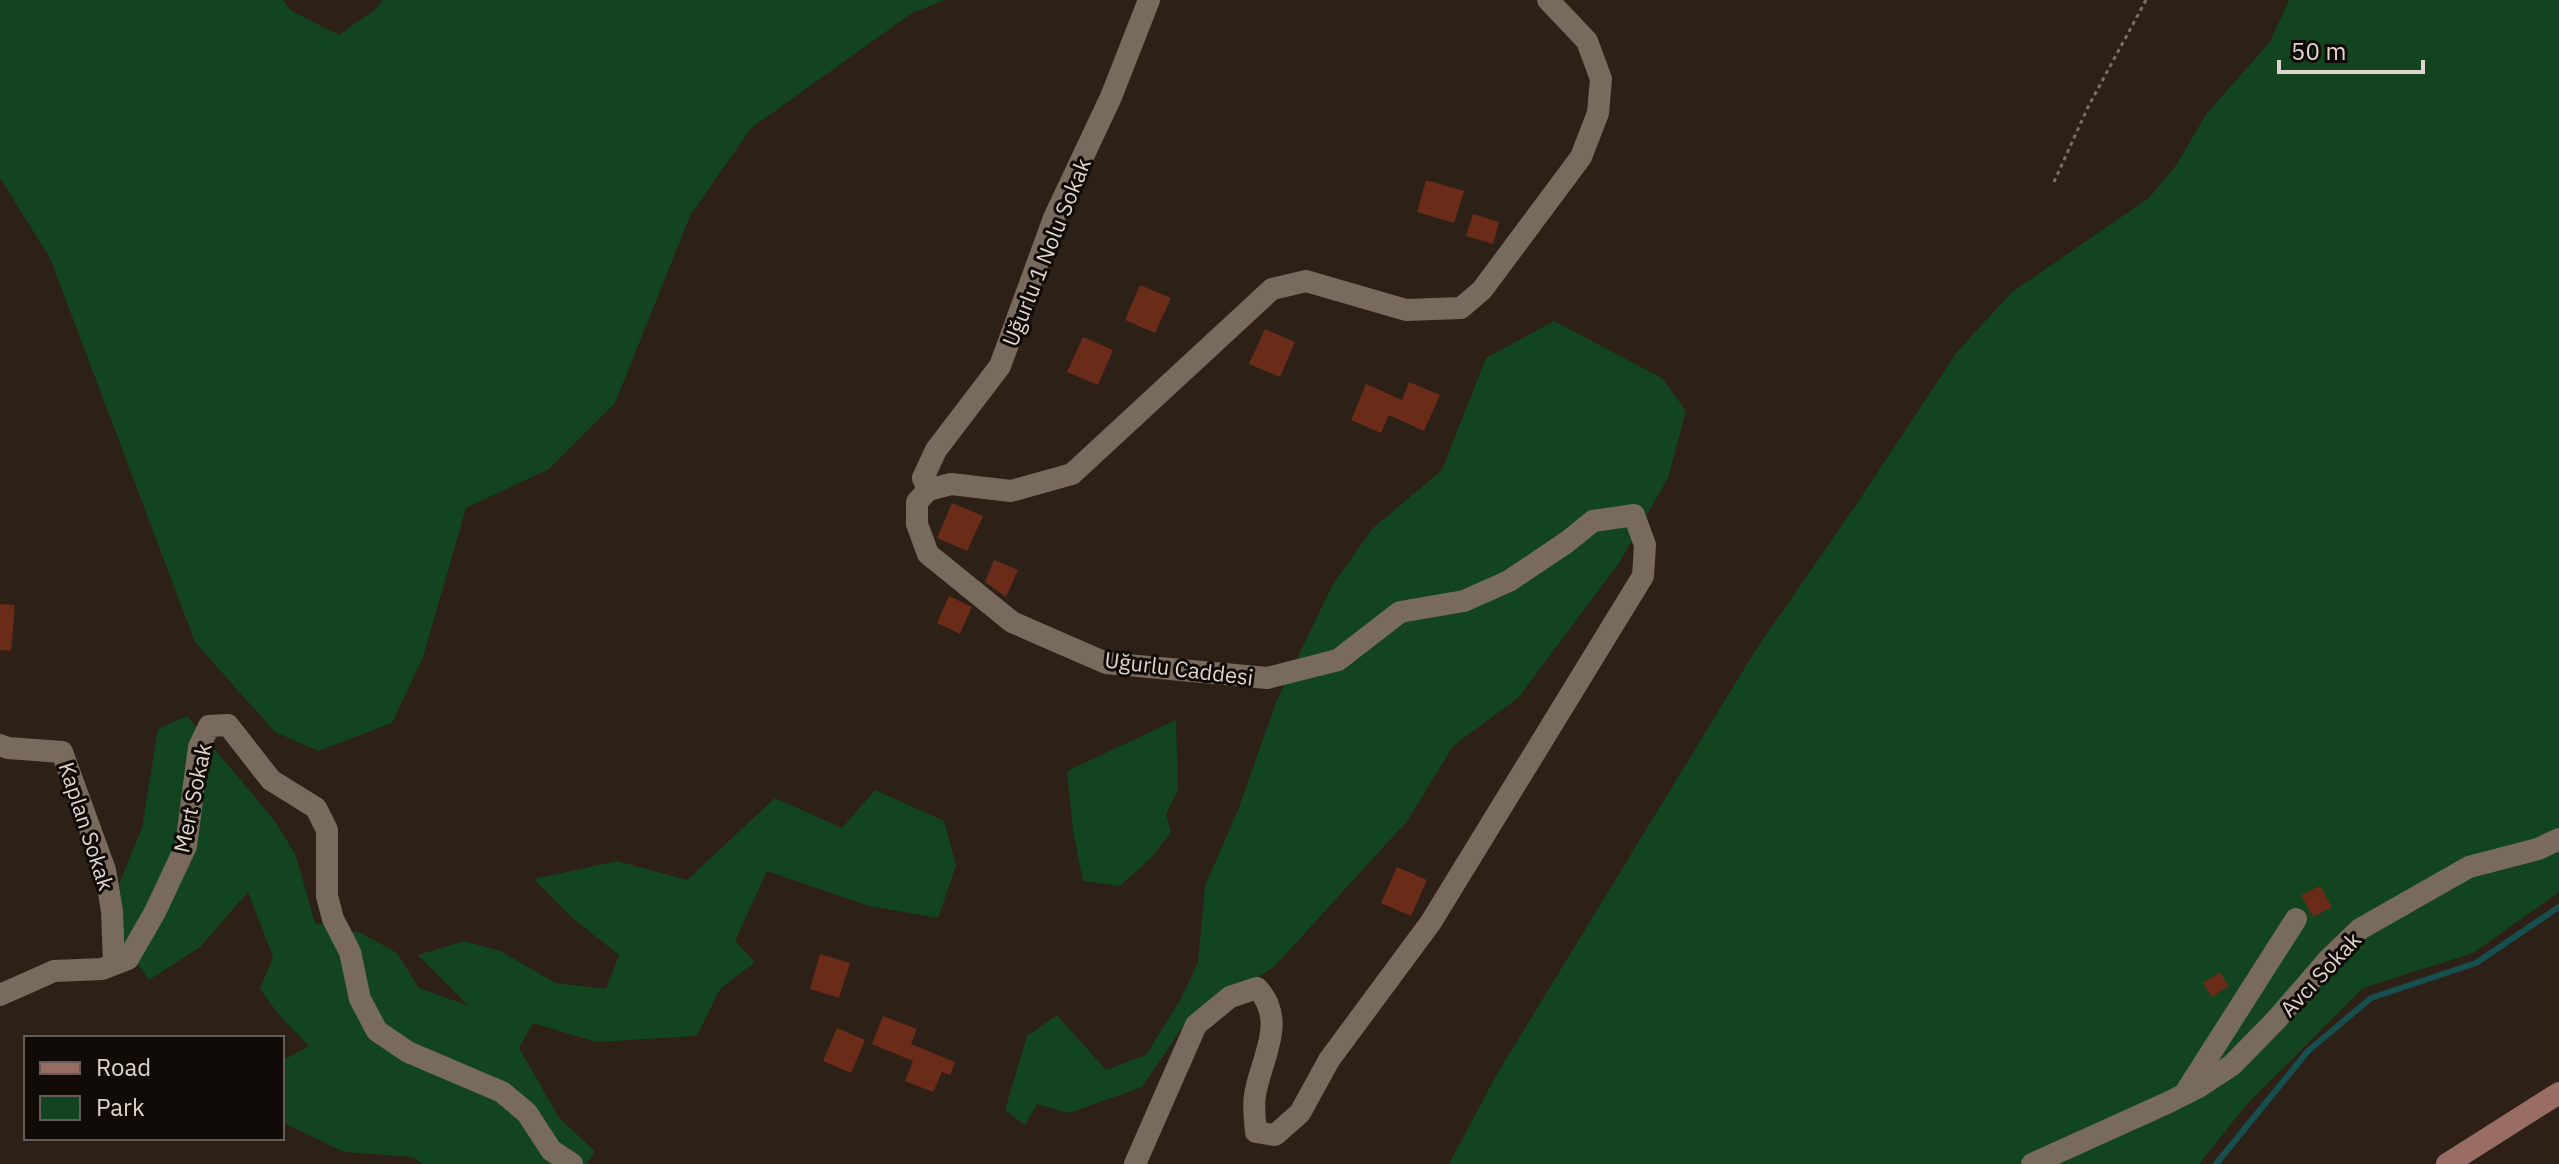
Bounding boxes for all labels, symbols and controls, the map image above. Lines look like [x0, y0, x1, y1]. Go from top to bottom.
scale bar [2279, 24, 2423, 74]
text: 50 m [2291, 35, 2346, 67]
street label: Uğurlu 1 Nolu Sokak [995, 153, 1097, 350]
street label: Uğurlu Caddesi [1103, 644, 1255, 692]
street label: Mert Sokak [166, 740, 218, 855]
street label: Kaplan Sokak [53, 758, 122, 894]
street label: Avcı Sokak [2273, 925, 2367, 1023]
legend [24, 1036, 284, 1140]
text: Road [96, 1051, 151, 1083]
text: Park [96, 1091, 145, 1123]

